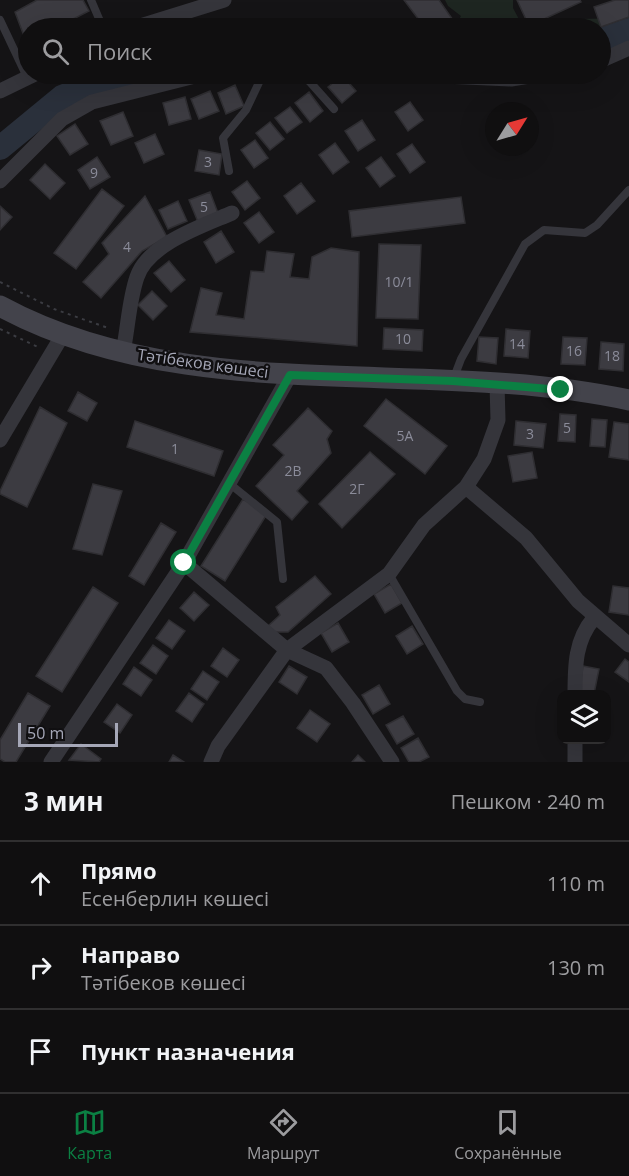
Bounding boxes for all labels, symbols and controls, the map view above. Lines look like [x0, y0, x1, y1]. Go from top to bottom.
search box [18, 18, 611, 84]
icon: search [39, 35, 72, 68]
text: Поиск [87, 36, 152, 66]
north arrow [485, 102, 539, 156]
house number: 3 [204, 152, 212, 171]
house number: 9 [90, 163, 98, 182]
house number: 5 [200, 197, 208, 216]
house number: 4 [123, 237, 131, 256]
house number: 10/1 [384, 272, 414, 291]
house number: 10 [395, 329, 411, 348]
house number: 14 [509, 334, 525, 353]
house number: 16 [566, 341, 582, 360]
street label: Тәтібеков көшесі [136, 343, 270, 383]
house number: 18 [604, 346, 620, 365]
route end [547, 376, 573, 402]
house number: 5 [563, 418, 571, 437]
house number: 3 [526, 424, 534, 443]
house number: 5А [397, 426, 414, 445]
house number: 1 [171, 439, 179, 458]
house number: 2В [284, 461, 302, 480]
house number: 2Г [349, 479, 365, 498]
route start [170, 549, 196, 575]
map controls [557, 690, 611, 744]
button: layers [557, 690, 611, 744]
scale bar [18, 720, 118, 748]
text: 50 m [27, 722, 64, 744]
text: 3 мин [24, 783, 104, 819]
text: Пешком · 240 m [451, 788, 605, 815]
text: Прямо [81, 855, 157, 885]
icon: ahead [24, 867, 57, 900]
text: 110 m [547, 870, 605, 897]
text: Есенберлин көшесі [81, 885, 269, 912]
text: Направо [81, 939, 180, 969]
icon: right [24, 951, 57, 984]
text: 130 m [547, 954, 605, 981]
text: Тәтібеков көшесі [81, 969, 246, 996]
icon: arrive [24, 1035, 57, 1068]
text: Пункт назначения [81, 1036, 295, 1066]
tab: Карта [67, 1106, 112, 1164]
tab: Маршрут [247, 1106, 320, 1164]
tab: Сохранённые [454, 1106, 562, 1164]

